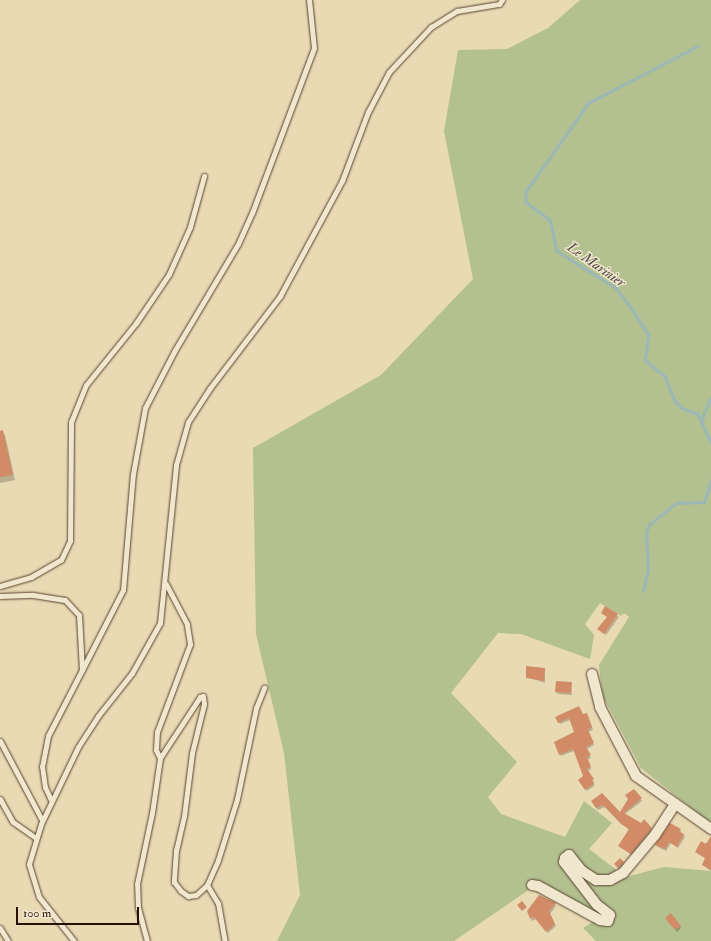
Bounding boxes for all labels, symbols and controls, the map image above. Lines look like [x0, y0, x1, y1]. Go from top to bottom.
water label: Le Marinier [564, 239, 628, 291]
scale bar [18, 899, 141, 925]
text: 100 m [23, 906, 51, 921]

